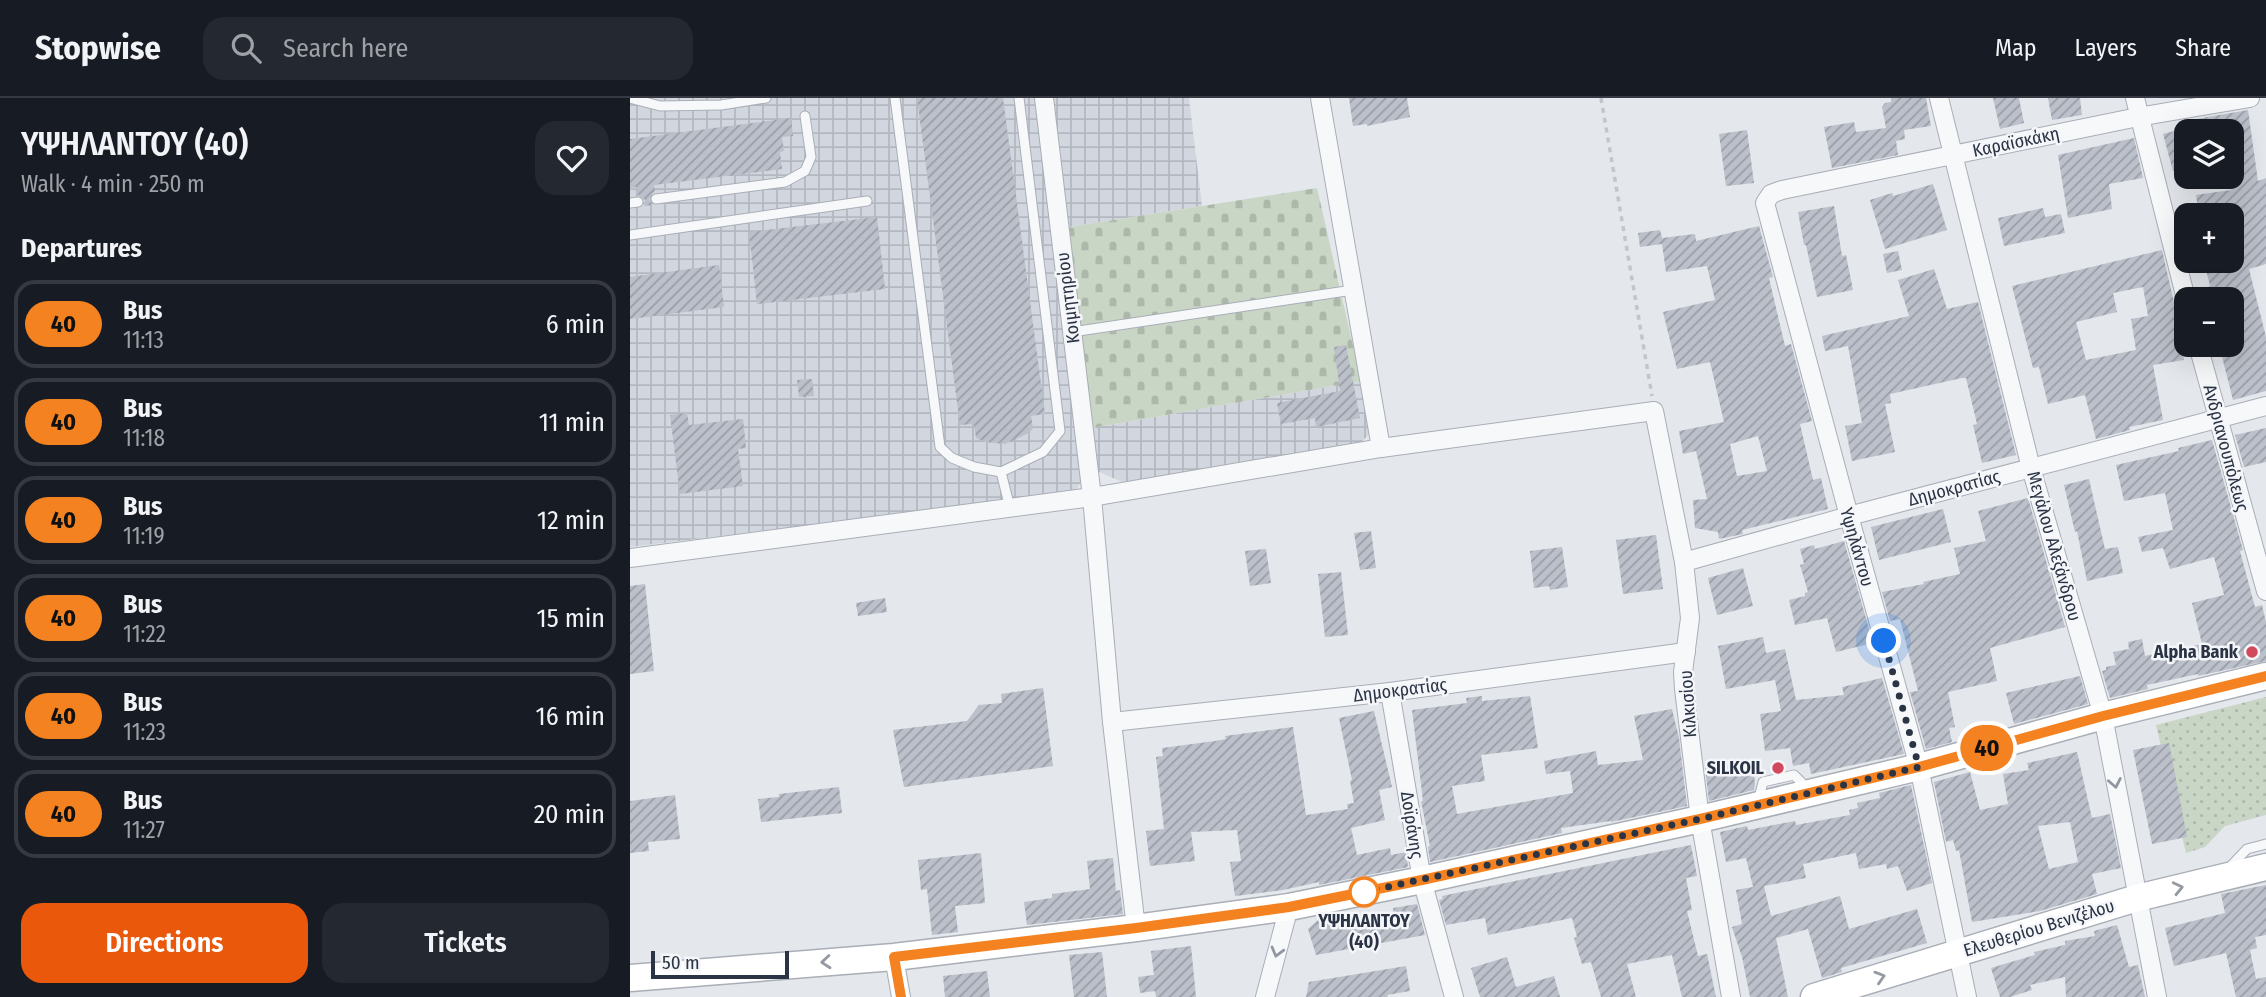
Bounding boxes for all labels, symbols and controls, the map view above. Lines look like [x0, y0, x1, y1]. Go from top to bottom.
search box [203, 17, 693, 80]
text: Stopwise [35, 28, 161, 68]
icon: search [227, 29, 265, 67]
text: Search here [283, 33, 408, 64]
text: Map [1995, 34, 2037, 62]
text: Layers [2075, 34, 2137, 62]
text: Share [2175, 34, 2231, 62]
map controls [2174, 119, 2244, 357]
button: layers [2174, 119, 2244, 189]
button: heart [535, 121, 609, 195]
street label: Καραϊσκάκη [1971, 122, 2061, 162]
text: ΥΨΗΛΑΝΤΟΥ (40) [21, 124, 248, 164]
text: Walk · 4 min · 250 m [21, 170, 205, 198]
button: + [2174, 203, 2244, 273]
text: Departures [21, 233, 142, 264]
street label: Κοιμητηρίου [1051, 251, 1085, 345]
button: − [2174, 287, 2244, 357]
text: Bus [123, 295, 162, 326]
text: 6 min [546, 309, 605, 340]
text: 40 [51, 310, 76, 338]
text: 11:13 [123, 326, 164, 354]
street label: Ανδριανουπόλεως [2198, 382, 2254, 514]
text: Bus [123, 393, 162, 424]
text: 11 min [539, 407, 605, 438]
text: 40 [51, 408, 76, 436]
text: 11:18 [123, 424, 165, 452]
street label: Δημοκρατίας [1906, 465, 2003, 511]
street label: Μεγάλου Αλεξάνδρου [2022, 469, 2086, 623]
text: Bus [123, 491, 162, 522]
text: 12 min [537, 505, 605, 536]
street label: Υψηλάντου [1835, 505, 1879, 589]
text: 40 [51, 506, 76, 534]
text: 11:19 [123, 522, 165, 550]
text: Bus [123, 589, 162, 620]
text: 15 min [537, 603, 605, 634]
text: 40 [51, 604, 76, 632]
text: 11:22 [123, 620, 166, 648]
your location [1866, 623, 1901, 658]
place label: Alpha Bank [2153, 641, 2239, 663]
marker: Alpha Bank [2244, 644, 2260, 660]
street label: Κιλκισίου [1675, 669, 1701, 739]
street label: Δημοκρατίας [1352, 673, 1449, 707]
text: Bus [123, 687, 162, 718]
text: 16 min [536, 701, 605, 732]
text: 40 [51, 702, 76, 730]
text: 11:23 [123, 718, 166, 746]
line badge: 40 [1956, 725, 2018, 771]
text: 40 [1974, 734, 2000, 762]
place label: SILKOIL [1707, 757, 1765, 779]
marker: SILKOIL [1770, 760, 1786, 776]
one-way arrow [2107, 777, 2122, 789]
text: Bus [123, 785, 162, 816]
street label: Δοϊράνης [1396, 790, 1428, 861]
text: 20 min [534, 799, 605, 830]
text: 40 [51, 800, 76, 828]
text: 11:27 [123, 816, 165, 844]
marker: ΥΨΗΛΑΝΤΟΥ (40) [1349, 877, 1379, 907]
one-way arrow [2172, 882, 2184, 896]
street label: Ελευθερίου Βενιζέλου [1961, 895, 2117, 961]
button: Directions [21, 903, 308, 983]
button: Tickets [322, 903, 609, 983]
place label: ΥΨΗΛΑΝΤΟΥ (40) [1317, 910, 1410, 953]
one-way arrow [1271, 946, 1285, 958]
scale bar [651, 948, 789, 980]
text: 50 m [662, 951, 700, 974]
one-way arrow [820, 954, 831, 969]
one-way arrow [1873, 971, 1885, 986]

